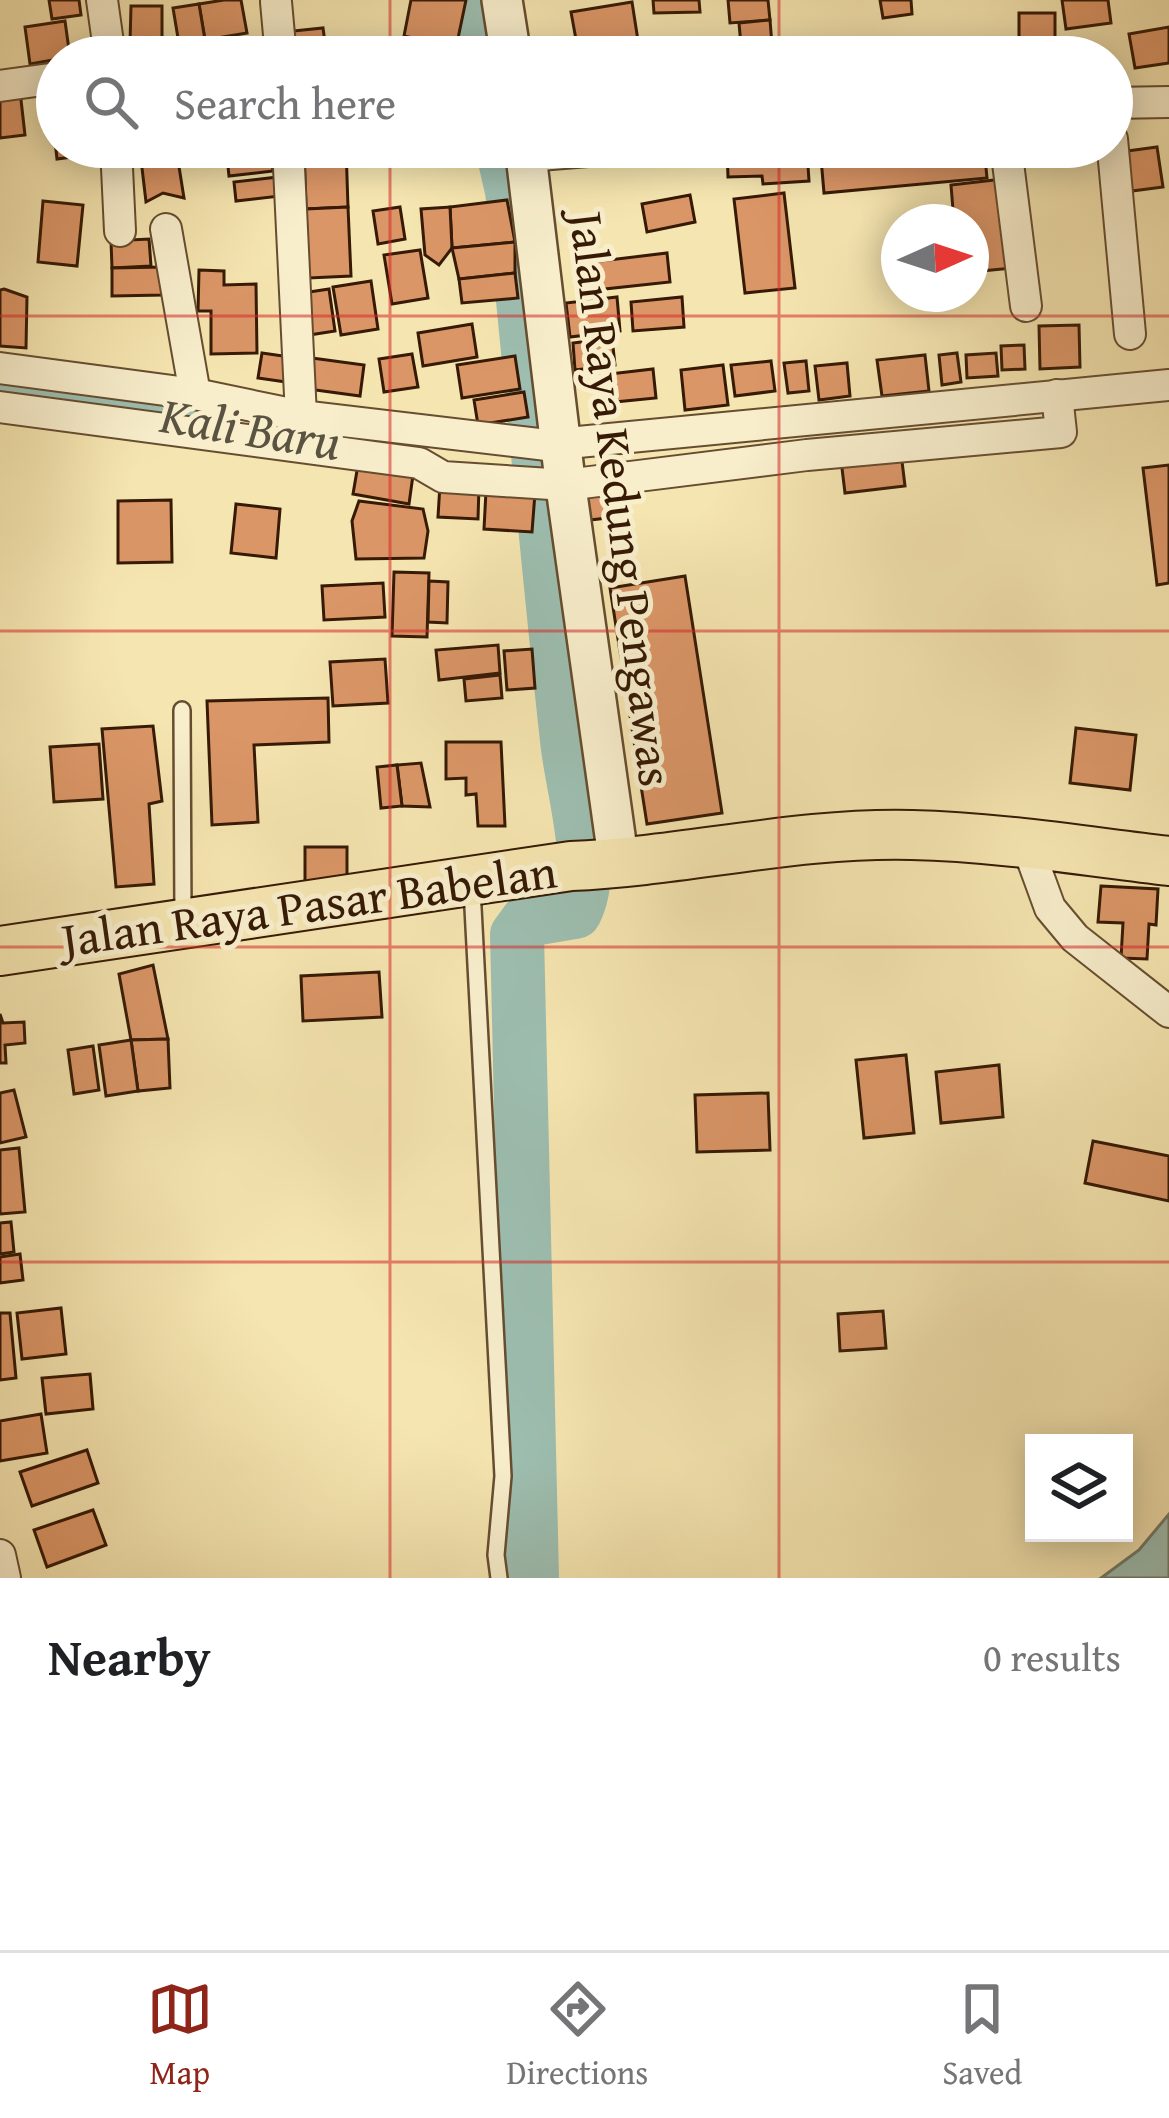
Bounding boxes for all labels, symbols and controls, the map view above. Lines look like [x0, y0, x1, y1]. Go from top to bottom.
search box [36, 36, 1133, 168]
icon: search [78, 69, 144, 135]
text: Search here [174, 70, 396, 135]
street label: Jalan Raya Kedung Pengawas [551, 202, 693, 790]
north arrow [881, 204, 989, 312]
water label: Kali Baru [154, 376, 347, 479]
street label: Jalan Raya Pasar Babelan [51, 835, 561, 975]
map controls [1025, 1434, 1133, 1542]
button: layers [1025, 1434, 1133, 1542]
text: Nearby [48, 1619, 211, 1694]
text: 0 results [983, 1628, 1121, 1685]
tab: Map [147, 1976, 213, 2096]
tab: Directions [507, 1976, 648, 2096]
tab: Saved [942, 1976, 1022, 2096]

